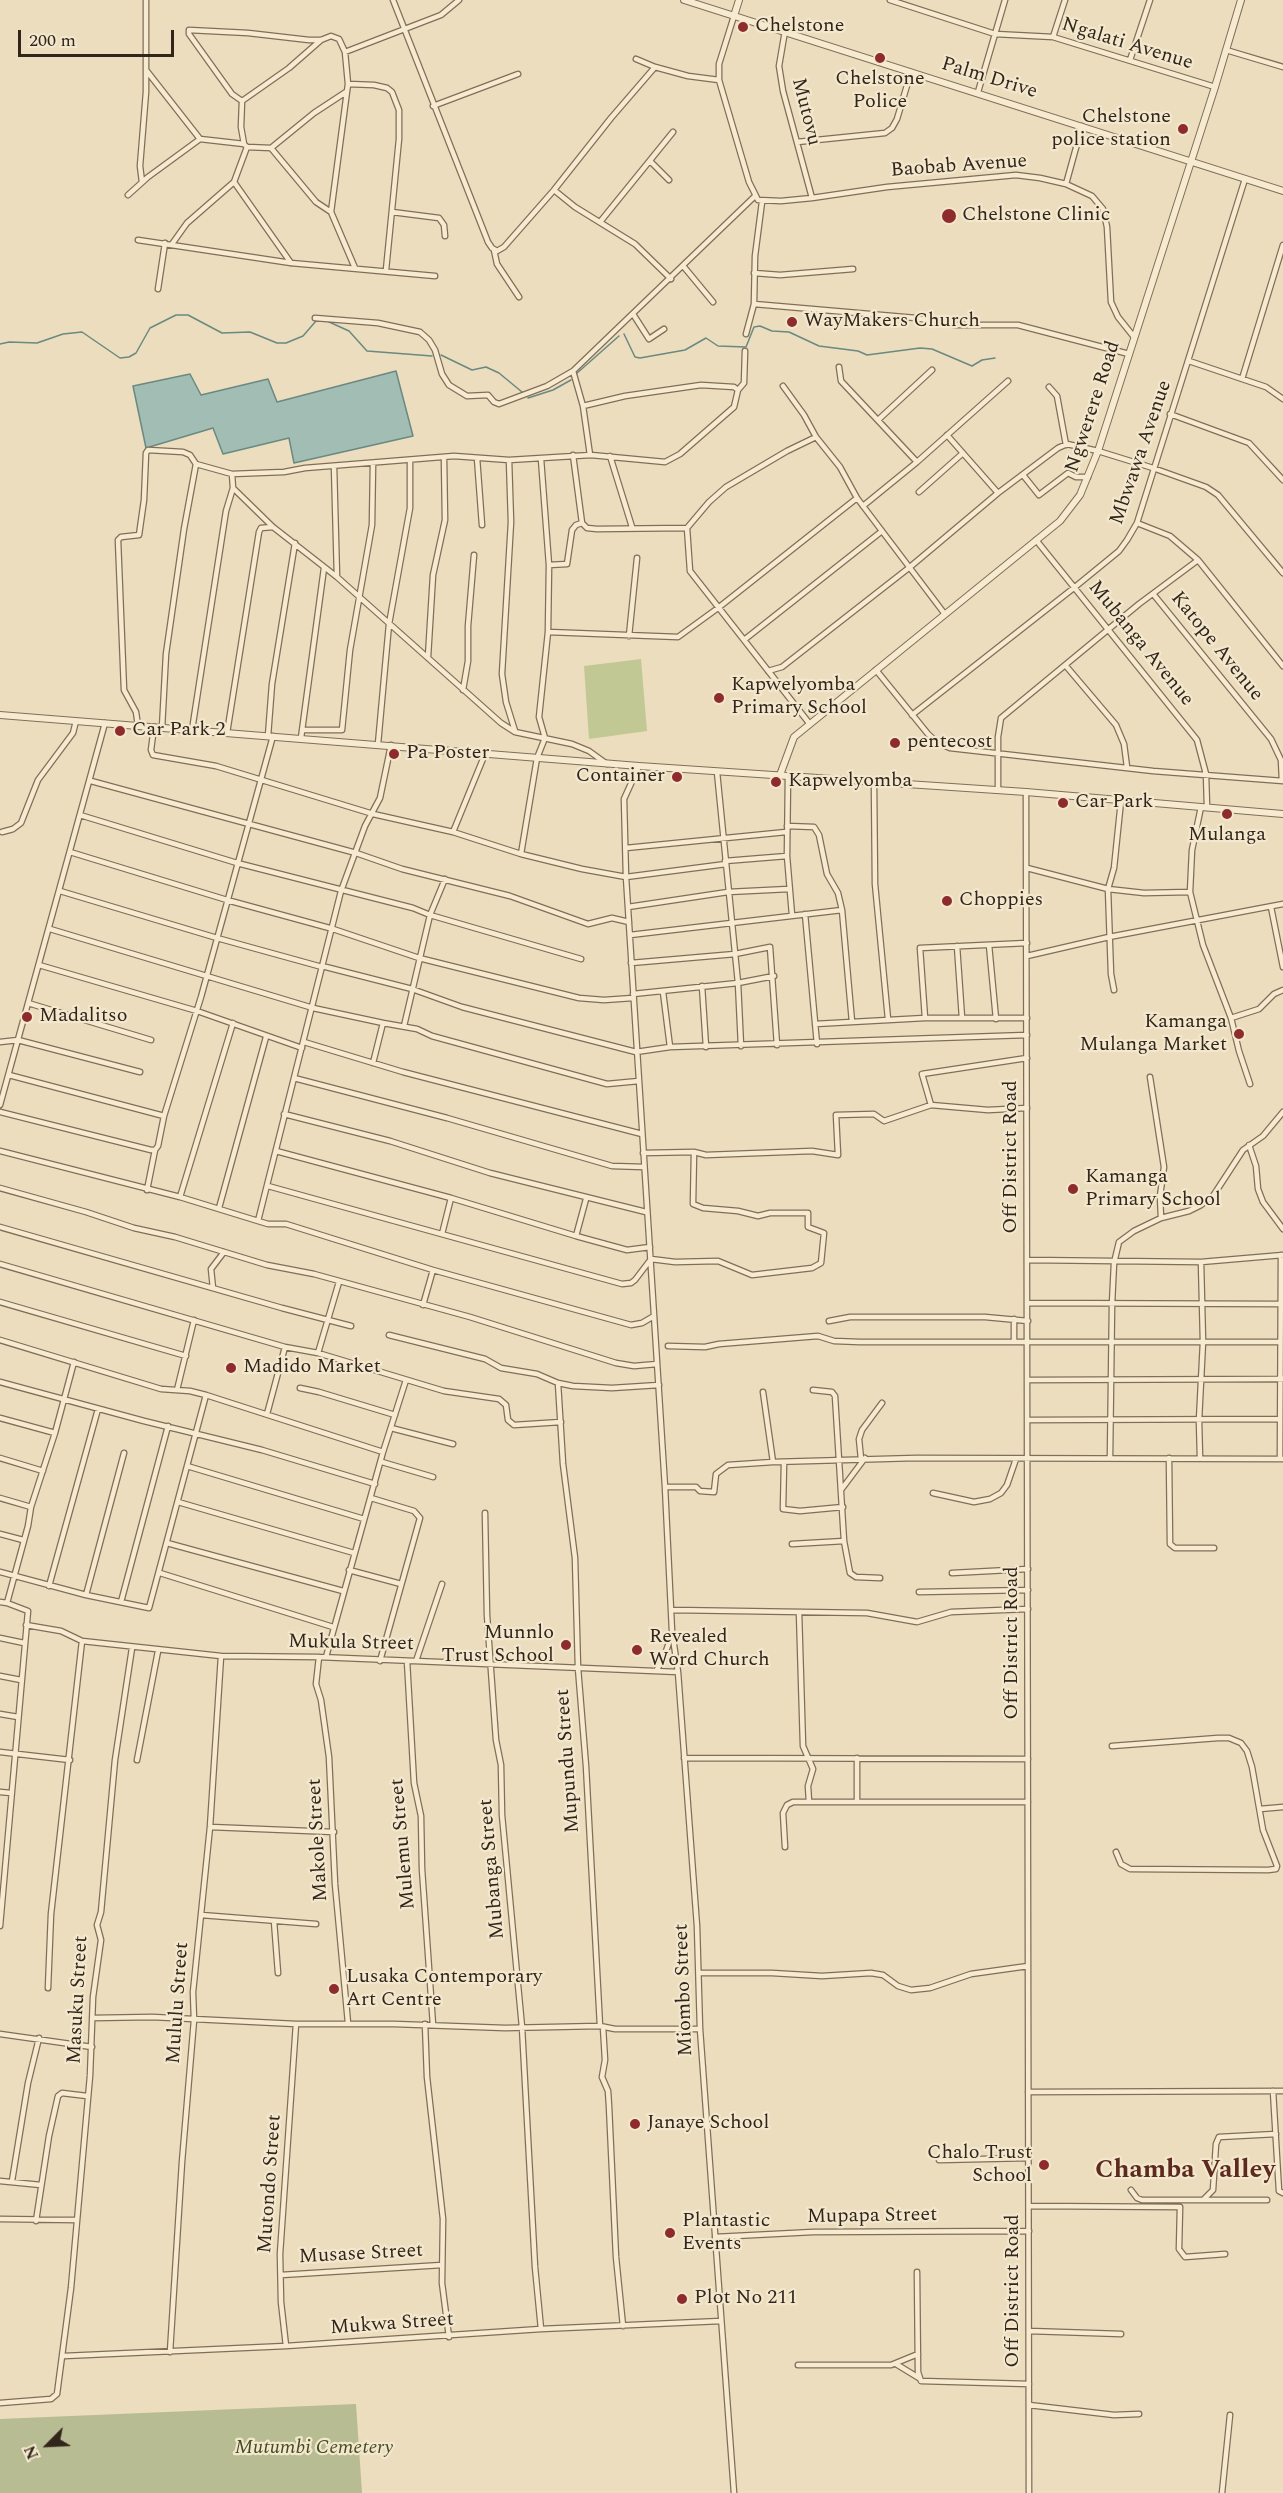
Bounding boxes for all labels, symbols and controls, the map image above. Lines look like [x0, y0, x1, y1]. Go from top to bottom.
street label: Ngalati Avenue [1058, 14, 1196, 76]
place label: Chelstone [755, 15, 844, 39]
scale bar [21, 18, 177, 56]
marker: Chelstone [736, 20, 750, 34]
text: 200 m [29, 27, 76, 54]
marker: Chelstone Police [873, 51, 887, 65]
street label: Palm Drive [938, 53, 1040, 105]
place label: Chelstone Police [835, 68, 925, 115]
street label: Mutovu [785, 76, 825, 148]
place label: Chelstone police station [1051, 106, 1171, 153]
marker: Chelstone police station [1176, 122, 1190, 136]
street label: Baobab Avenue [890, 150, 1028, 184]
place label: Chelstone Clinic [962, 204, 1110, 228]
marker: Chelstone Clinic [940, 207, 958, 225]
place label: WayMakers Church [804, 310, 980, 334]
marker: WayMakers Church [785, 315, 799, 329]
street label: Ngwerere Road [1061, 338, 1127, 476]
street label: Mbwawa Avenue [1106, 378, 1178, 528]
street label: Mubanga Avenue [1082, 576, 1198, 712]
street label: Katope Avenue [1165, 587, 1267, 707]
place label: Kapwelyomba Primary School [731, 674, 867, 721]
marker: Kapwelyomba Primary School [712, 691, 726, 705]
place label: Car Park 2 [132, 719, 225, 743]
marker: Car Park 2 [113, 724, 127, 738]
place label: pentecost [907, 731, 992, 755]
marker: pentecost [888, 736, 902, 750]
place label: Pa Poster [406, 742, 489, 766]
marker: Pa Poster [387, 747, 401, 761]
place label: Container [576, 765, 665, 789]
marker: Container [670, 770, 684, 784]
place label: Kapwelyomba [788, 770, 912, 794]
marker: Kapwelyomba [769, 775, 783, 789]
place label: Car Park [1075, 791, 1153, 815]
marker: Car Park [1056, 796, 1070, 810]
marker: Mulanga [1220, 807, 1234, 821]
place label: Mulanga [1188, 824, 1266, 848]
place label: Choppies [959, 889, 1043, 913]
marker: Choppies [940, 894, 954, 908]
place label: Madalitso [39, 1005, 127, 1029]
marker: Madalitso [20, 1010, 34, 1024]
place label: Kamanga Mulanga Market [1079, 1011, 1227, 1058]
marker: Kamanga Mulanga Market [1232, 1027, 1246, 1041]
street label: Off District Road [1000, 1080, 1024, 1234]
place label: Kamanga Primary School [1085, 1166, 1221, 1213]
marker: Kamanga Primary School [1066, 1182, 1080, 1196]
place label: Madido Market [243, 1356, 381, 1380]
marker: Madido Market [224, 1361, 238, 1375]
street label: Off District Road [1001, 1566, 1025, 1720]
place label: Munnlo Trust School [442, 1622, 554, 1669]
place label: Revealed Word Church [649, 1626, 770, 1673]
street label: Mukula Street [288, 1631, 414, 1657]
marker: Munnlo Trust School [559, 1638, 573, 1652]
marker: Revealed Word Church [630, 1643, 644, 1657]
street label: Mupundu Street [552, 1688, 586, 1834]
street label: Mulemu Street [386, 1777, 422, 1911]
street label: Makole Street [304, 1778, 334, 1902]
street label: Mubanga Street [475, 1798, 511, 1940]
street label: Miombo Street [671, 1923, 699, 2057]
street label: Masuku Street [64, 1935, 94, 2065]
street label: Mululu Street [163, 1941, 195, 2065]
place label: Lusaka Contemporary Art Centre [346, 1966, 542, 2013]
marker: Lusaka Contemporary Art Centre [327, 1982, 341, 1996]
place label: Janaye School [647, 2112, 769, 2136]
street label: Mutondo Street [254, 2114, 288, 2254]
marker: Janaye School [628, 2117, 642, 2131]
place label: Chalo Trust School [927, 2142, 1032, 2189]
district label: Chamba Valley [1095, 2156, 1275, 2188]
marker: Chalo Trust School [1037, 2158, 1051, 2172]
street label: Mupapa Street [807, 2204, 937, 2230]
place label: Plantastic Events [682, 2210, 770, 2257]
street label: Off District Road [1002, 2214, 1026, 2368]
marker: Plantastic Events [663, 2226, 677, 2240]
street label: Musase Street [298, 2240, 424, 2270]
place label: Plot No 211 [694, 2287, 797, 2311]
marker: Plot No 211 [675, 2292, 689, 2306]
street label: Mukwa Street [329, 2309, 455, 2341]
north arrow [18, 2415, 78, 2475]
park label: Mutumbi Cemetery [235, 2437, 393, 2461]
text: N [18, 2441, 45, 2463]

